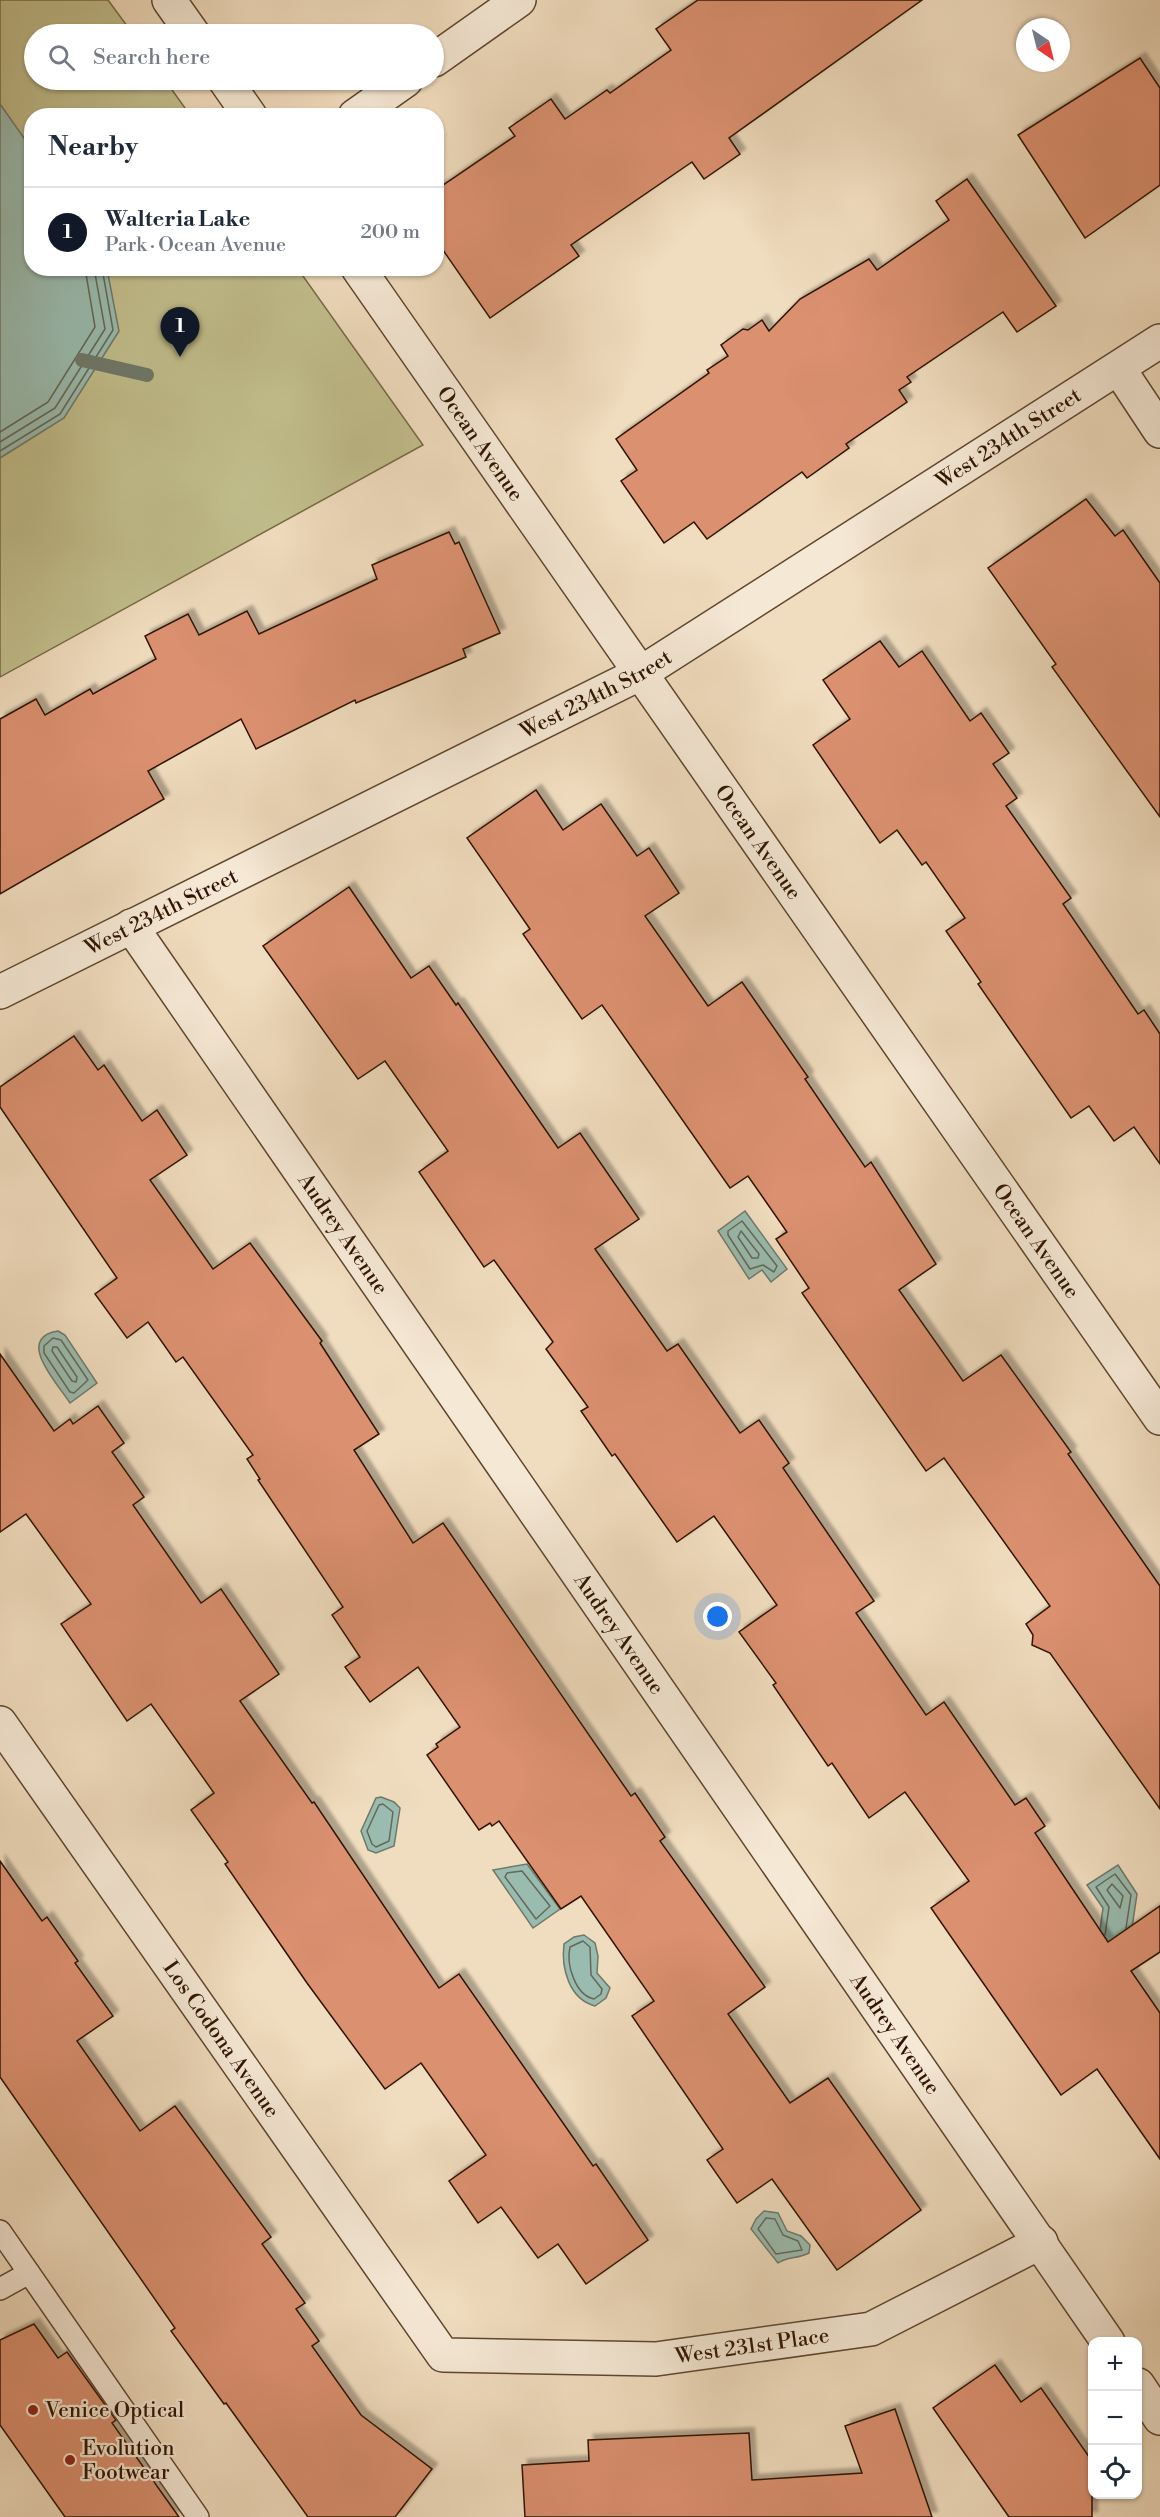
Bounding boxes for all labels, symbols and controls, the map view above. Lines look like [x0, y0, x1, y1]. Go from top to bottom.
north arrow [1016, 18, 1070, 72]
search box [24, 24, 444, 90]
icon: search [45, 41, 78, 74]
text: Search here [93, 44, 210, 71]
text: Nearby [48, 131, 138, 163]
text: Walteria Lake [105, 206, 250, 233]
text: 1 [63, 220, 72, 245]
text: 200 m [360, 220, 420, 245]
text: Park · Ocean Avenue [105, 233, 286, 258]
pin: 1 [160, 308, 200, 357]
street label: Ocean Avenue [430, 382, 529, 507]
street label: West 234th Street [930, 383, 1087, 496]
street label: West 234th Street [515, 644, 677, 746]
street label: Ocean Avenue [708, 780, 807, 905]
street label: West 234th Street [80, 863, 243, 962]
street label: Audrey Avenue [291, 1168, 393, 1300]
street label: Ocean Avenue [986, 1179, 1085, 1304]
street label: Audrey Avenue [567, 1568, 669, 1700]
your location [703, 1602, 732, 1631]
street label: Los Codona Avenue [157, 1956, 285, 2123]
street label: Audrey Avenue [843, 1968, 945, 2100]
street label: West 231st Place [673, 2323, 831, 2370]
map controls [1088, 2337, 1142, 2499]
button: + [1088, 2337, 1142, 2391]
button: − [1088, 2391, 1142, 2445]
place label: Venice Optical [44, 2398, 184, 2424]
marker: Venice Optical [26, 2403, 40, 2417]
place label: Evolution Footwear [82, 2436, 175, 2486]
button: locate [1088, 2445, 1142, 2499]
marker: Evolution Footwear [63, 2453, 77, 2467]

